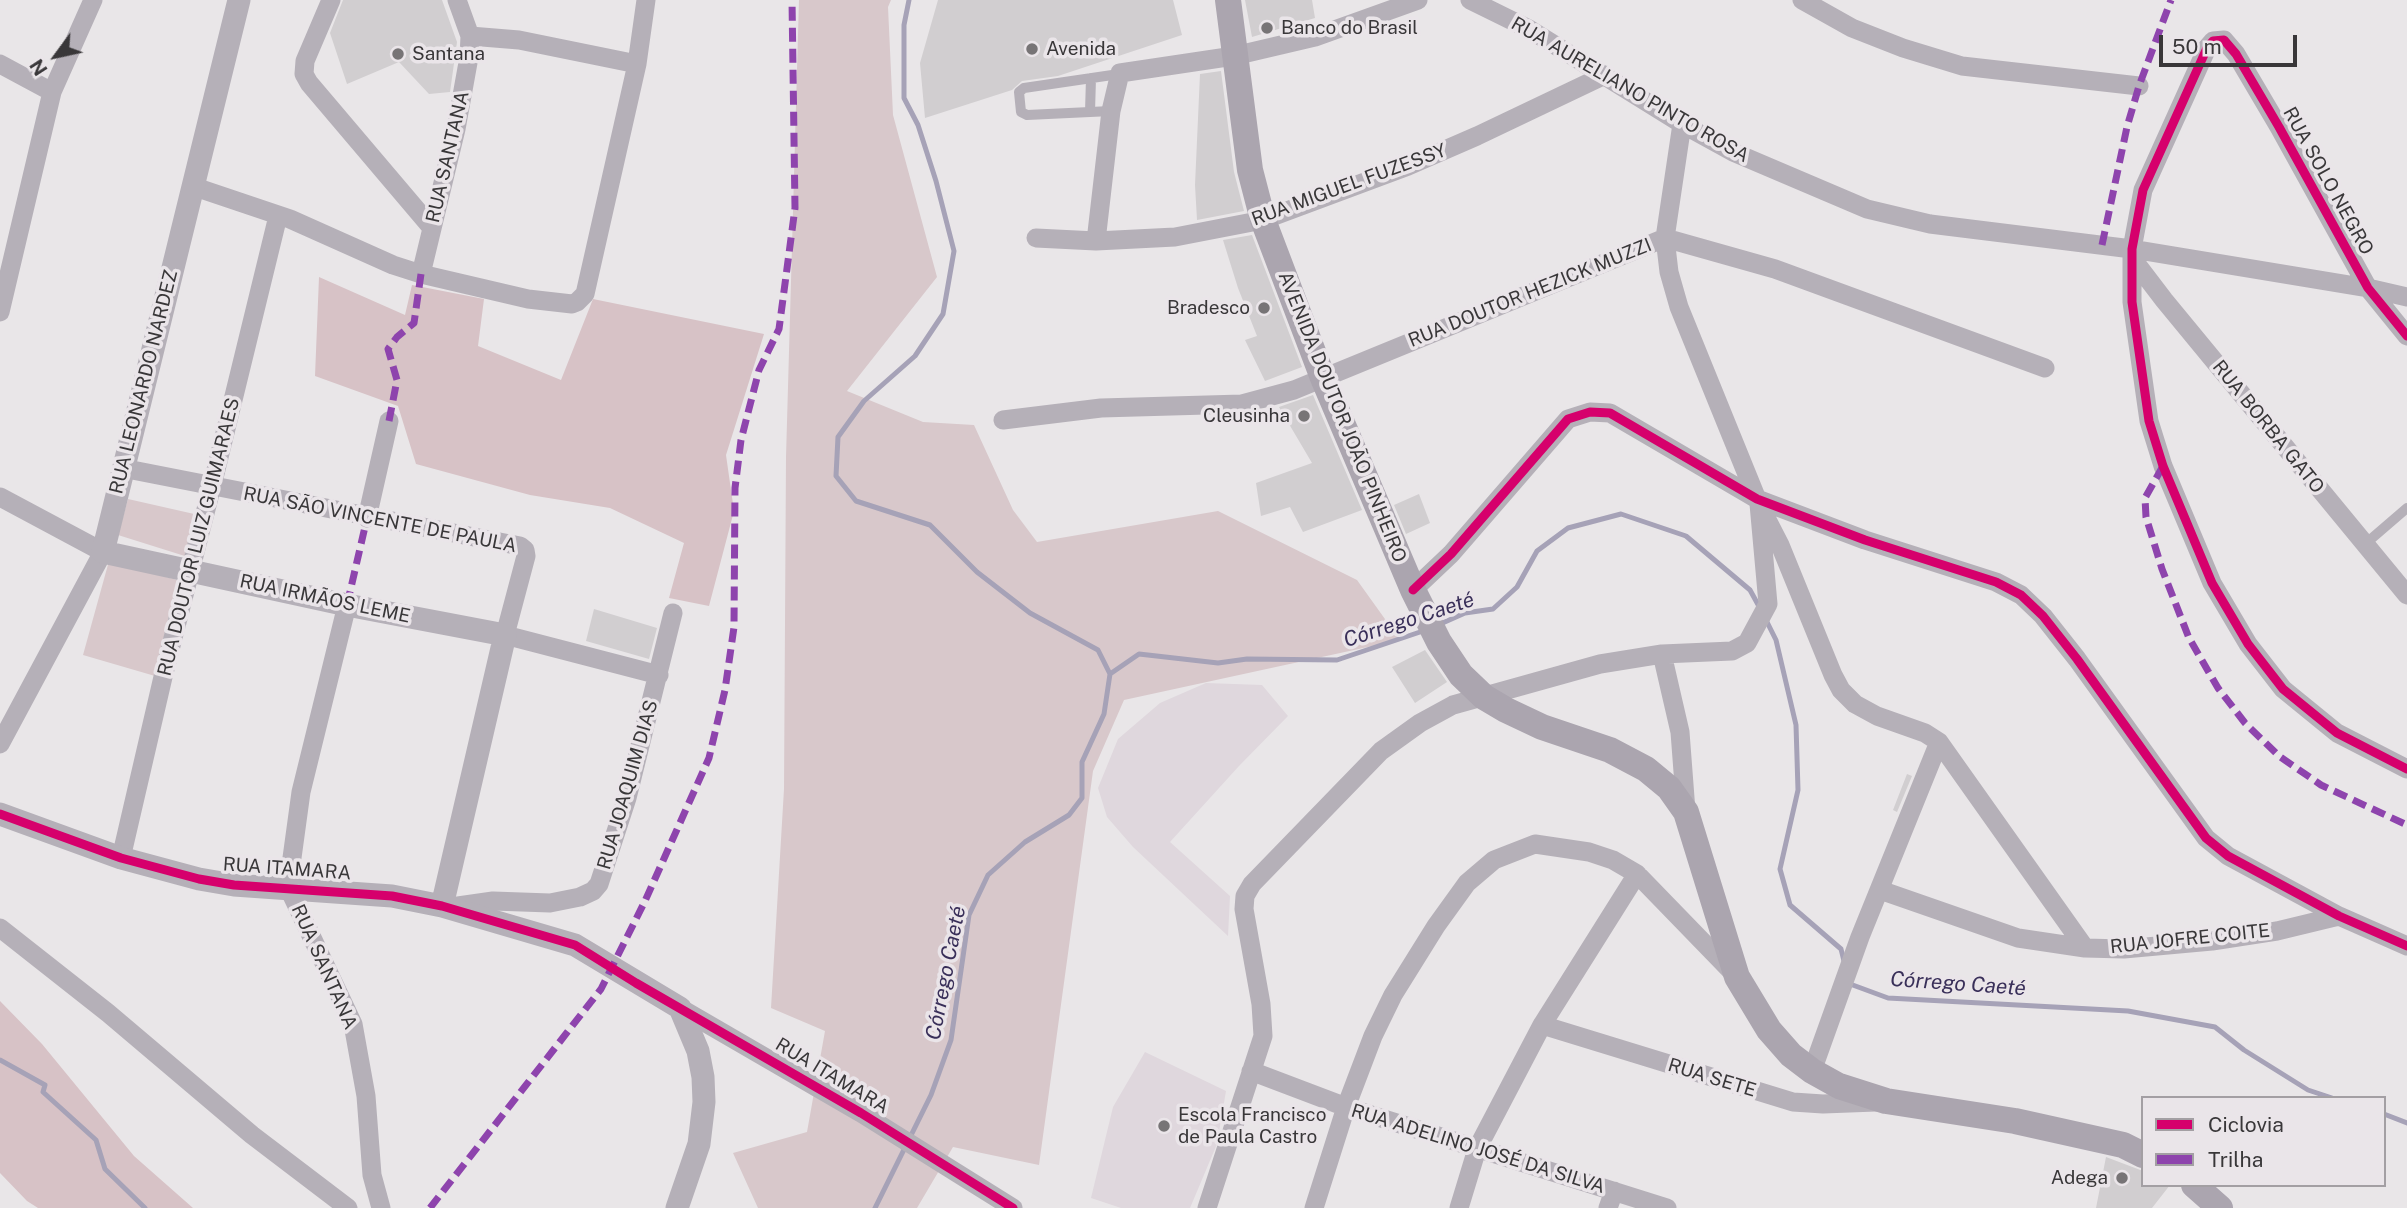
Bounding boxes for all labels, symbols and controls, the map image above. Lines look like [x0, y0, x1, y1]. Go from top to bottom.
street label: RUA AURELIANO PINTO ROSA [1507, 12, 1753, 168]
place label: Banco do Brasil [1281, 17, 1418, 39]
marker: Banco do Brasil [1259, 20, 1275, 36]
north arrow [21, 21, 91, 91]
scale bar [2162, 21, 2300, 65]
text: 50 m [2172, 34, 2222, 59]
place label: Avenida [1046, 38, 1116, 60]
marker: Avenida [1024, 41, 1040, 57]
place label: Santana [412, 43, 485, 65]
marker: Santana [390, 46, 406, 62]
text: N [25, 55, 52, 80]
street label: RUA SANTANA [422, 89, 474, 225]
street label: RUA SOLO NEGRO [2278, 103, 2378, 259]
street label: RUA MIGUEL FUZESSY [1249, 139, 1449, 231]
street label: RUA DOUTOR HEZICK MUZZI [1405, 234, 1655, 352]
street label: RUA LEONARDO NARDEZ [105, 268, 183, 496]
street label: AVENIDA DOUTOR JOÃO PINHEIRO [1273, 268, 1411, 566]
place label: Bradesco [1167, 297, 1250, 319]
marker: Bradesco [1256, 300, 1272, 316]
street label: RUA BORBA GATO [2207, 356, 2329, 498]
street label: RUA DOUTOR LUIZ GUIMARAES [153, 396, 245, 678]
place label: Cleusinha [1203, 405, 1290, 427]
marker: Cleusinha [1296, 408, 1312, 424]
street label: RUA SÃO VINCENTE DE PAULA [241, 482, 519, 558]
street label: RUA IRMÃOS LEME [238, 570, 412, 628]
water label: Córrego Caeté [1340, 587, 1478, 653]
street label: RUA JOAQUIM DIAS [593, 698, 663, 872]
street label: RUA ITAMARA [222, 853, 352, 885]
street label: RUA SANTANA [286, 901, 362, 1033]
water label: Córrego Caeté [921, 904, 971, 1042]
street label: RUA JOFRE COITE [2109, 919, 2271, 959]
water label: Córrego Caeté [1889, 967, 2027, 1001]
street label: RUA ITAMARA [771, 1033, 893, 1119]
street label: RUA SETE [1665, 1054, 1759, 1102]
legend [2141, 1096, 2386, 1187]
street label: RUA ADELINO JOSÉ DA SILVA [1348, 1099, 1608, 1199]
place label: Escola Francisco de Paula Castro [1178, 1104, 1326, 1148]
text: Ciclovia [2208, 1112, 2284, 1137]
marker: Escola Francisco de Paula Castro [1156, 1118, 1172, 1134]
text: Trilha [2208, 1147, 2263, 1172]
place label: Adega [2051, 1167, 2108, 1189]
marker: Adega [2114, 1170, 2130, 1186]

